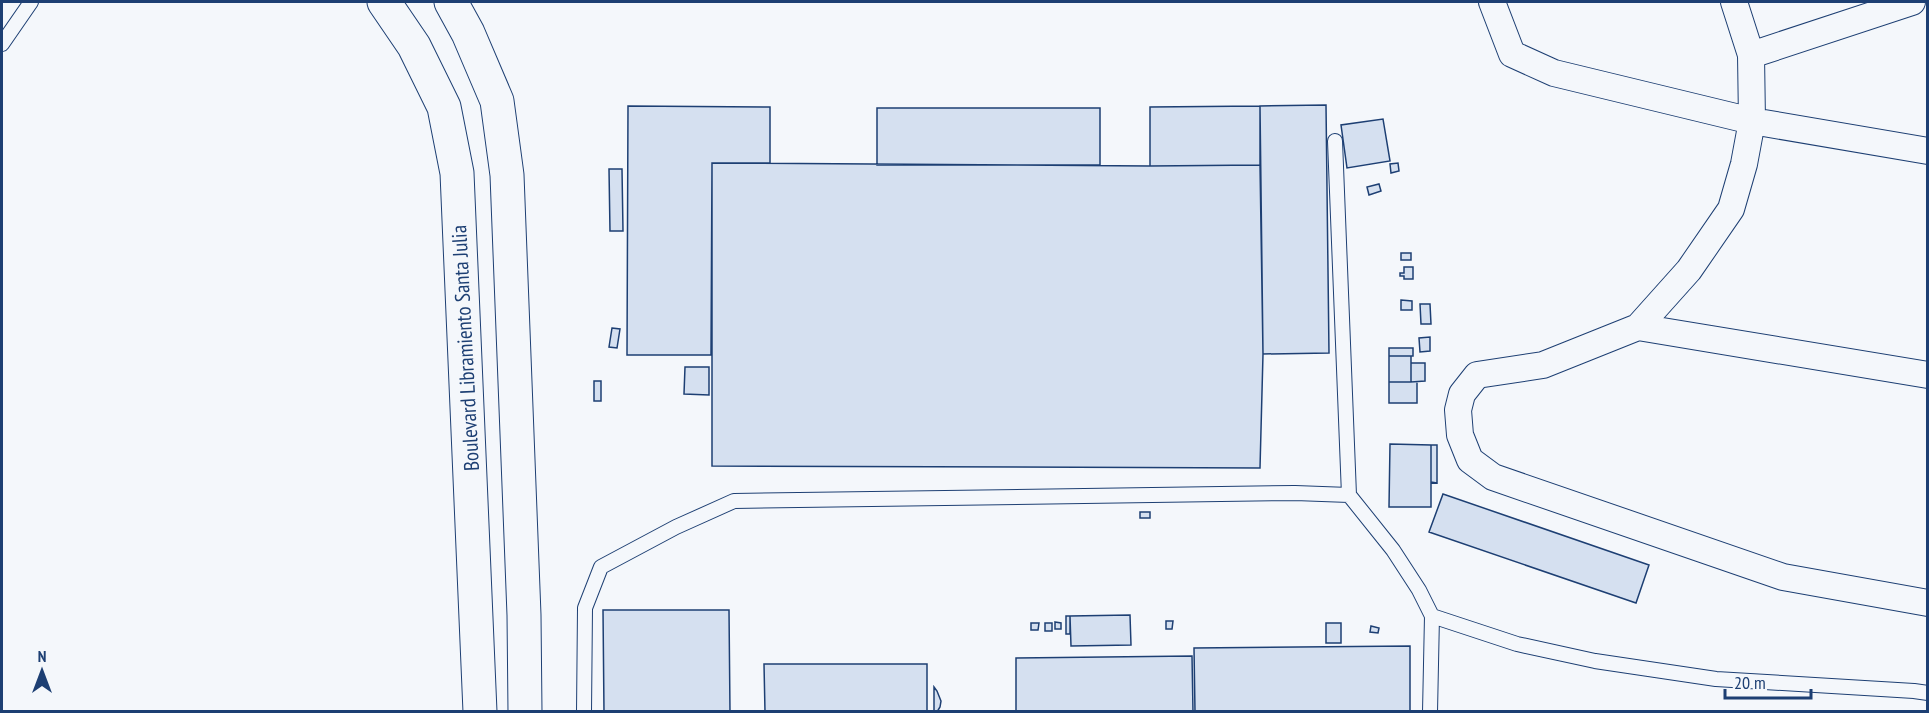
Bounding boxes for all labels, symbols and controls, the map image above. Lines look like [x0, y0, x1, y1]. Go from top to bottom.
street label: Boulevard Libramiento Santa Julia [445, 224, 485, 472]
north arrow [12, 641, 72, 701]
text: N [38, 646, 46, 666]
scale bar [1725, 662, 1810, 700]
text: 20 m [1734, 671, 1766, 694]

